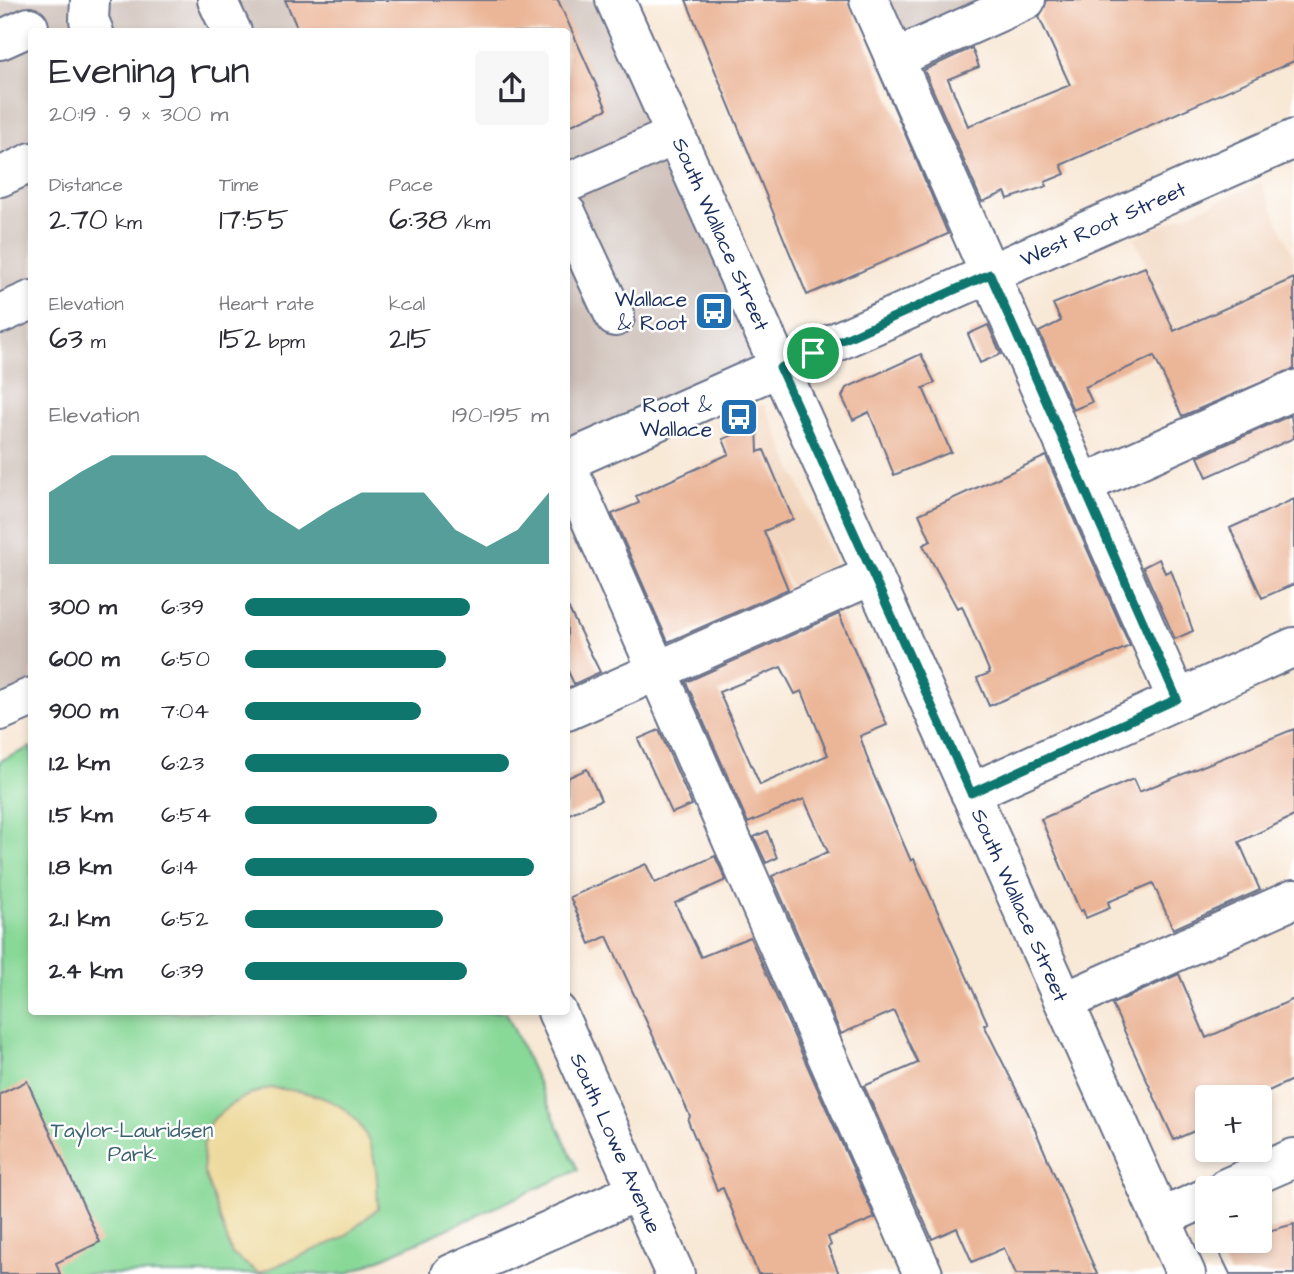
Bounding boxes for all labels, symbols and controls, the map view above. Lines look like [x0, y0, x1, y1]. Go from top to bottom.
text: Evening run [49, 46, 250, 98]
button: share [475, 51, 549, 125]
text: 20:19 · 9 × 300 m [49, 98, 228, 130]
street label: South Wallace Street [665, 133, 776, 336]
text: Distance [49, 172, 123, 199]
text: Time [219, 172, 259, 199]
text: Pace [389, 172, 433, 199]
street label: West Root Street [1016, 175, 1191, 274]
text: 2.70 [49, 199, 108, 241]
text: 17:55 [219, 199, 289, 241]
text: 6:38 [389, 199, 448, 241]
text: km [108, 210, 142, 237]
text: /km [448, 210, 490, 237]
place label: Wallace & Root [615, 285, 688, 338]
bus stop icon: Wallace & Root [693, 290, 735, 332]
text: Elevation [49, 291, 124, 318]
text: Heart rate [219, 291, 314, 318]
text: kcal [389, 291, 425, 318]
text: 63 [49, 318, 83, 360]
text: 152 [219, 318, 261, 360]
text: 215 [389, 318, 431, 360]
pin [783, 323, 843, 383]
text: m [83, 329, 105, 356]
text: bpm [261, 329, 305, 356]
icon: arrive [794, 334, 832, 372]
place label: Root & Wallace [640, 391, 712, 444]
bus stop icon: Root & Wallace [718, 396, 760, 438]
text: Elevation [49, 399, 140, 431]
text: 190–195 m [452, 399, 549, 431]
text: 300 m [49, 591, 117, 623]
text: 6:39 [161, 591, 204, 623]
text: 600 m [49, 643, 120, 675]
text: 6:50 [161, 643, 210, 675]
text: 900 m [49, 695, 118, 727]
text: 7:04 [161, 695, 209, 727]
text: 1.2 km [49, 747, 110, 779]
text: 6:23 [161, 747, 204, 779]
text: 1.5 km [49, 799, 113, 831]
text: 6:54 [161, 799, 211, 831]
street label: South Wallace Street [964, 804, 1075, 1007]
text: 1.8 km [49, 851, 111, 883]
text: 6:14 [161, 851, 198, 883]
text: 2.1 km [49, 903, 110, 935]
text: 6:52 [161, 903, 209, 935]
text: 2.4 km [49, 955, 122, 987]
text: 6:39 [161, 955, 204, 987]
street label: South Lowe Avenue [563, 1048, 668, 1238]
map controls [1195, 1085, 1272, 1253]
button: + [1195, 1085, 1272, 1162]
park label: Taylor-Lauridsen Park [51, 1116, 213, 1169]
button: − [1195, 1176, 1272, 1253]

